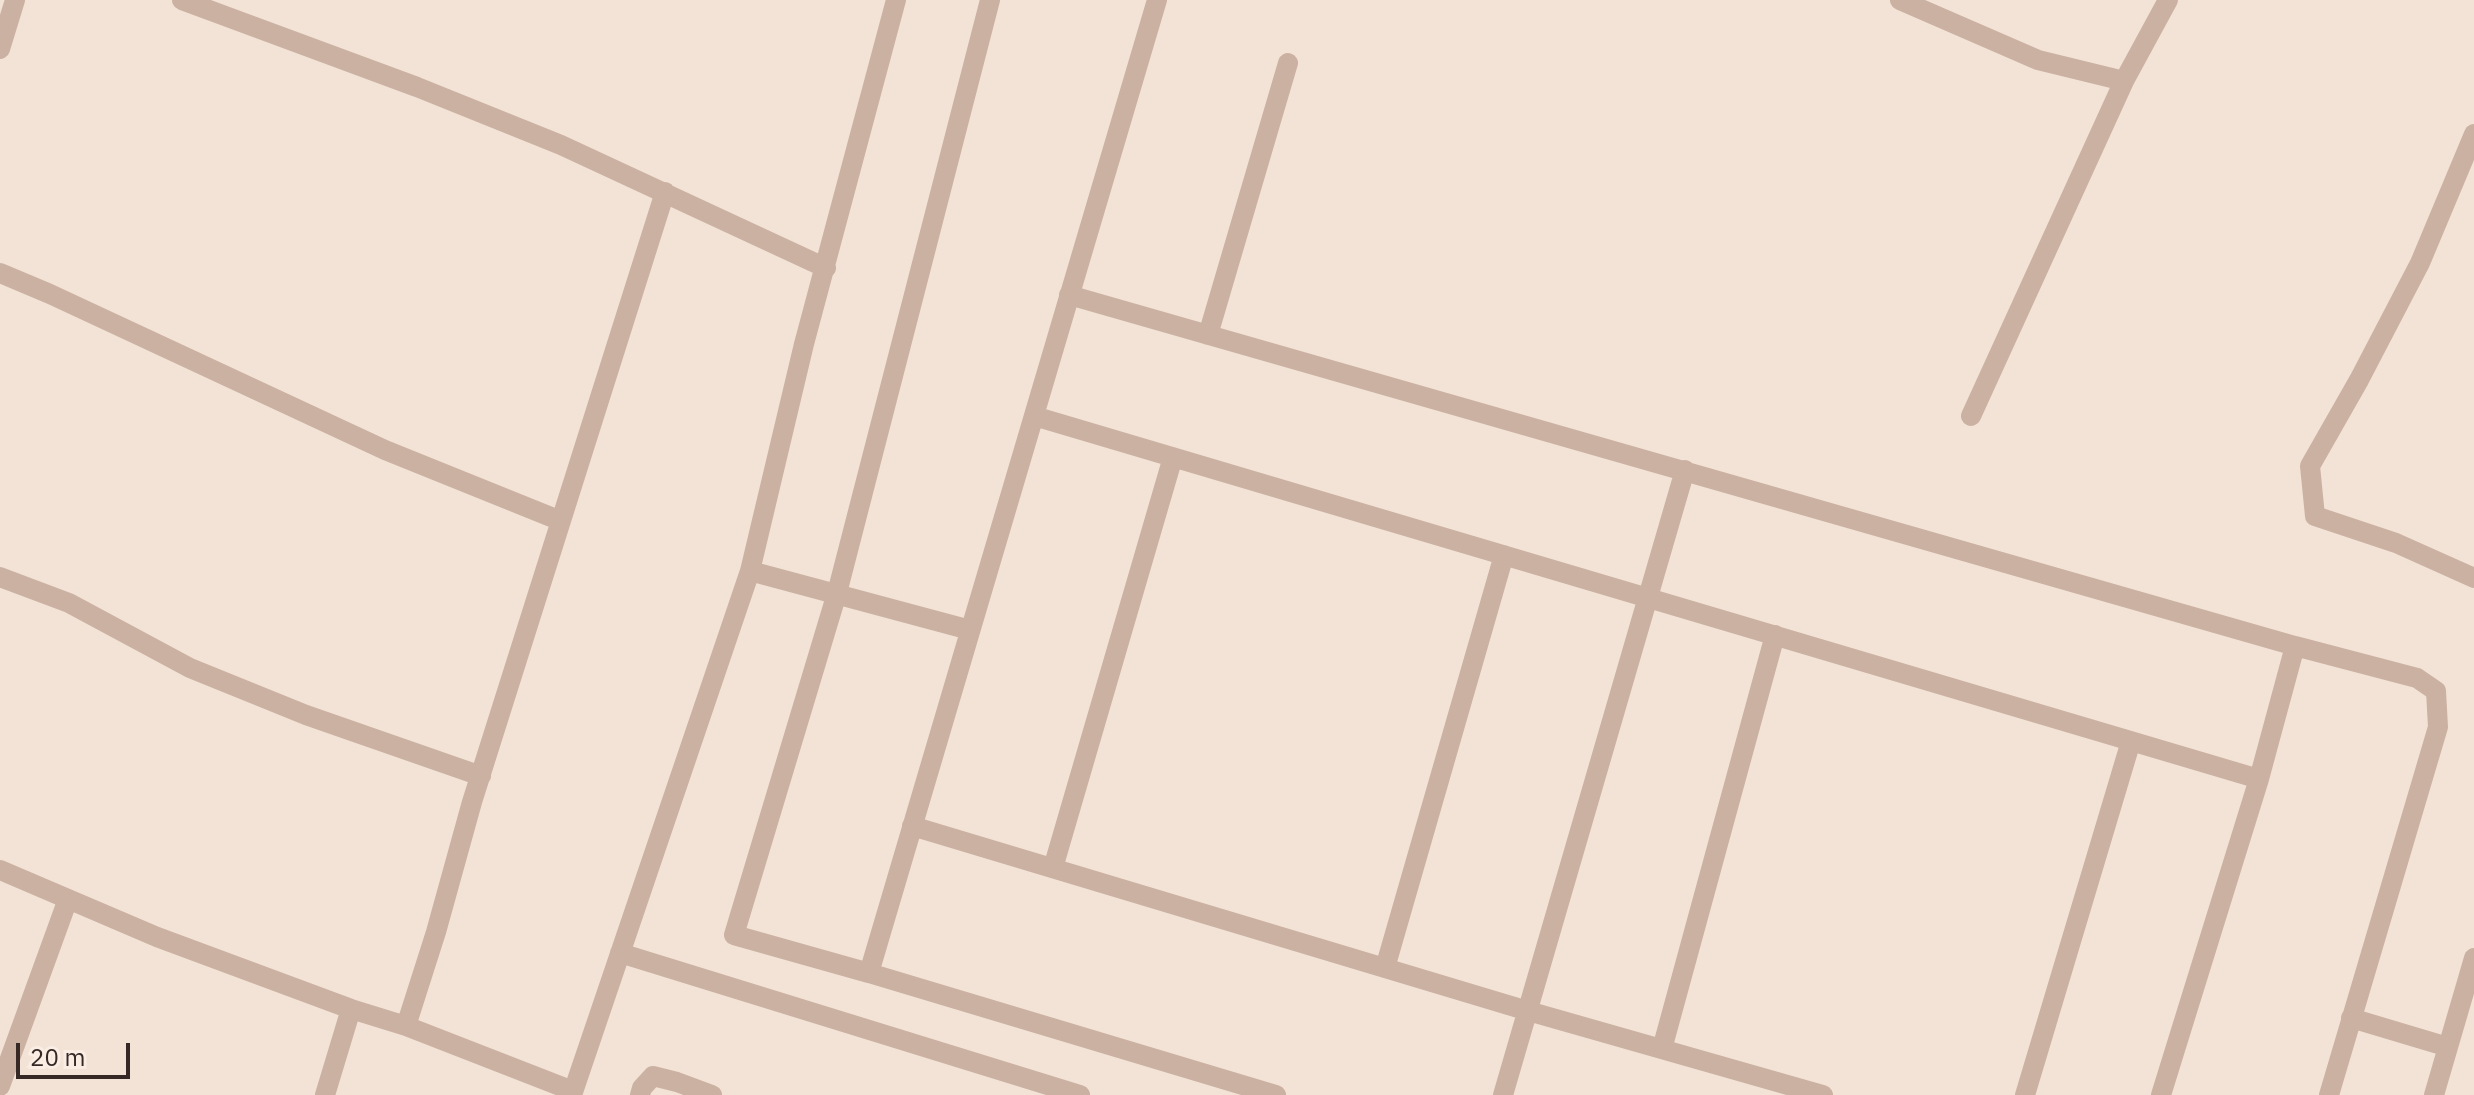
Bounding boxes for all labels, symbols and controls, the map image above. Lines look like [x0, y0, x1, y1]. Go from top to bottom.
scale bar [20, 1027, 134, 1077]
text: 20 m [30, 1041, 85, 1073]

